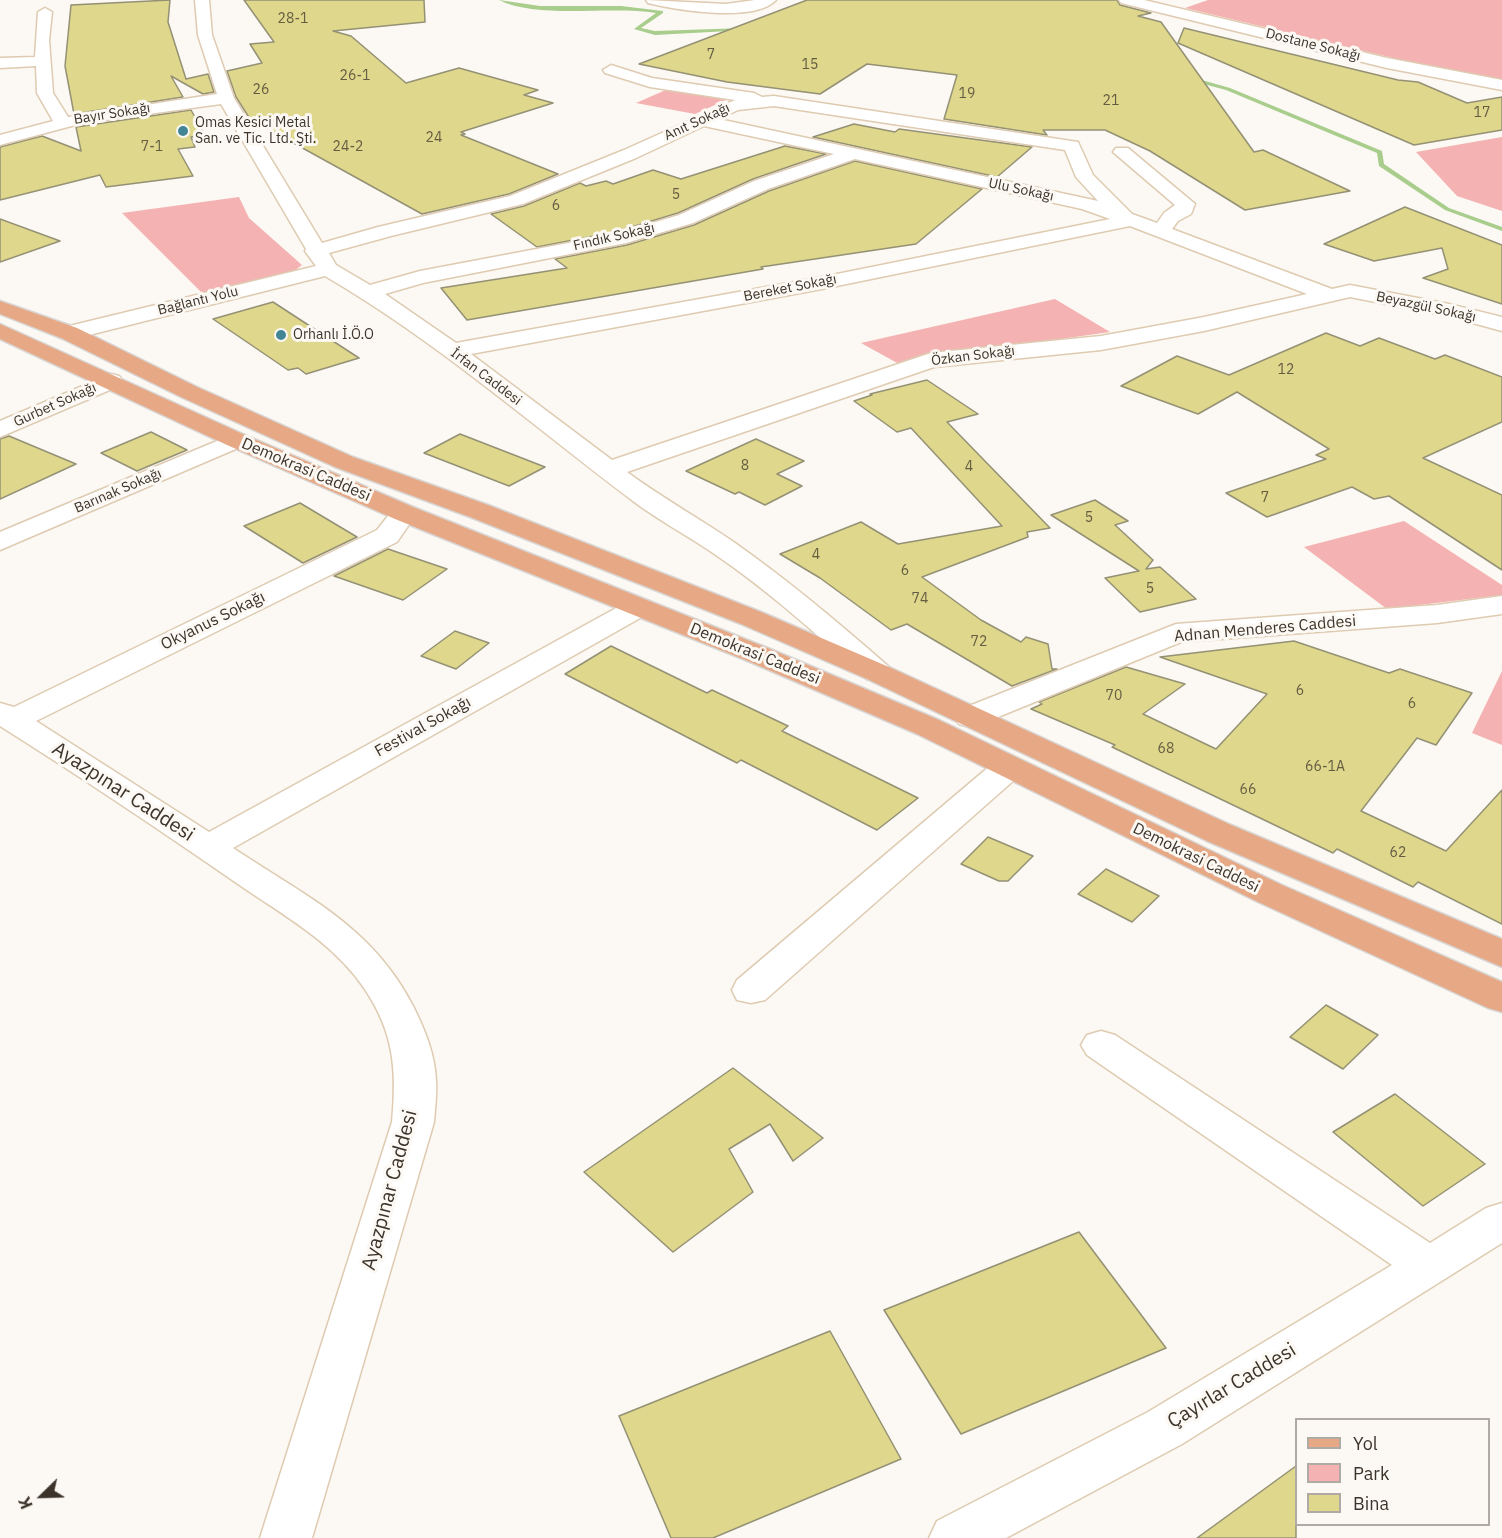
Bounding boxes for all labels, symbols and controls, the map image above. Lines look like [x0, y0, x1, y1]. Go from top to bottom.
house number: 28-1 [278, 11, 308, 27]
street label: Dostane Sokağı [1264, 25, 1362, 65]
house number: 7 [707, 47, 715, 63]
house number: 15 [802, 57, 818, 73]
house number: 26-1 [340, 68, 370, 84]
house number: 26 [253, 82, 269, 98]
house number: 19 [959, 86, 975, 102]
house number: 21 [1103, 93, 1119, 109]
street label: Bayır Sokağı [73, 100, 151, 128]
street label: Anıt Sokağı [662, 100, 732, 144]
house number: 17 [1474, 105, 1490, 121]
place label: Omas Kesici Metal San. ve Tic. Ltd. Şti. [195, 115, 316, 148]
marker: Omas Kesici Metal San. ve Tic. Ltd. Şti. [176, 124, 190, 138]
house number: 24 [426, 130, 442, 146]
house number: 7-1 [141, 139, 163, 155]
house number: 24-2 [333, 139, 363, 155]
street label: Ulu Sokağı [987, 175, 1055, 205]
house number: 5 [672, 187, 680, 203]
house number: 6 [552, 198, 560, 214]
street label: Fındık Sokağı [572, 219, 656, 255]
street label: Bereket Sokağı [742, 271, 838, 305]
street label: Bağlantı Yolu [156, 283, 240, 319]
street label: Beyazgül Sokağı [1375, 288, 1477, 326]
place label: Orhanlı İ.Ö.O [293, 327, 374, 343]
marker: Orhanlı İ.Ö.O [274, 328, 288, 342]
street label: Özkan Sokağı [930, 343, 1016, 369]
street label: İrfan Caddesi [447, 345, 525, 409]
house number: 12 [1278, 362, 1294, 378]
street label: Gurbet Sokağı [11, 379, 99, 431]
street label: Demokrasi Caddesi [239, 434, 373, 506]
house number: 8 [741, 458, 749, 474]
house number: 4 [965, 459, 973, 475]
street label: Barınak Sokağı [72, 465, 164, 517]
house number: 7 [1261, 490, 1269, 506]
house number: 5 [1085, 510, 1093, 526]
house number: 4 [812, 547, 820, 563]
house number: 6 [901, 563, 909, 579]
house number: 5 [1146, 581, 1154, 597]
street label: Okyanus Sokağı [158, 588, 268, 654]
house number: 74 [912, 591, 928, 607]
street label: Adnan Menderes Caddesi [1173, 611, 1357, 647]
street label: Demokrasi Caddesi [687, 619, 823, 689]
house number: 72 [971, 634, 987, 650]
house number: 6 [1296, 683, 1304, 699]
house number: 70 [1106, 688, 1122, 704]
street label: Festival Sokağı [372, 693, 474, 761]
house number: 6 [1408, 696, 1416, 712]
street label: Ayazpınar Caddesi [47, 737, 199, 847]
house number: 68 [1158, 741, 1174, 757]
house number: 66-1A [1305, 759, 1345, 775]
house number: 66 [1240, 782, 1256, 798]
street label: Demokrasi Caddesi [1130, 819, 1262, 897]
house number: 62 [1390, 845, 1406, 861]
street label: Ayazpınar Caddesi [357, 1107, 423, 1273]
street label: Çayırlar Caddesi [1163, 1338, 1301, 1434]
legend [1295, 1418, 1490, 1526]
text: Yol [1353, 1432, 1378, 1455]
text: Park [1353, 1462, 1389, 1485]
north arrow [12, 1466, 72, 1526]
text: Bina [1353, 1492, 1389, 1515]
text: K [14, 1494, 37, 1512]

